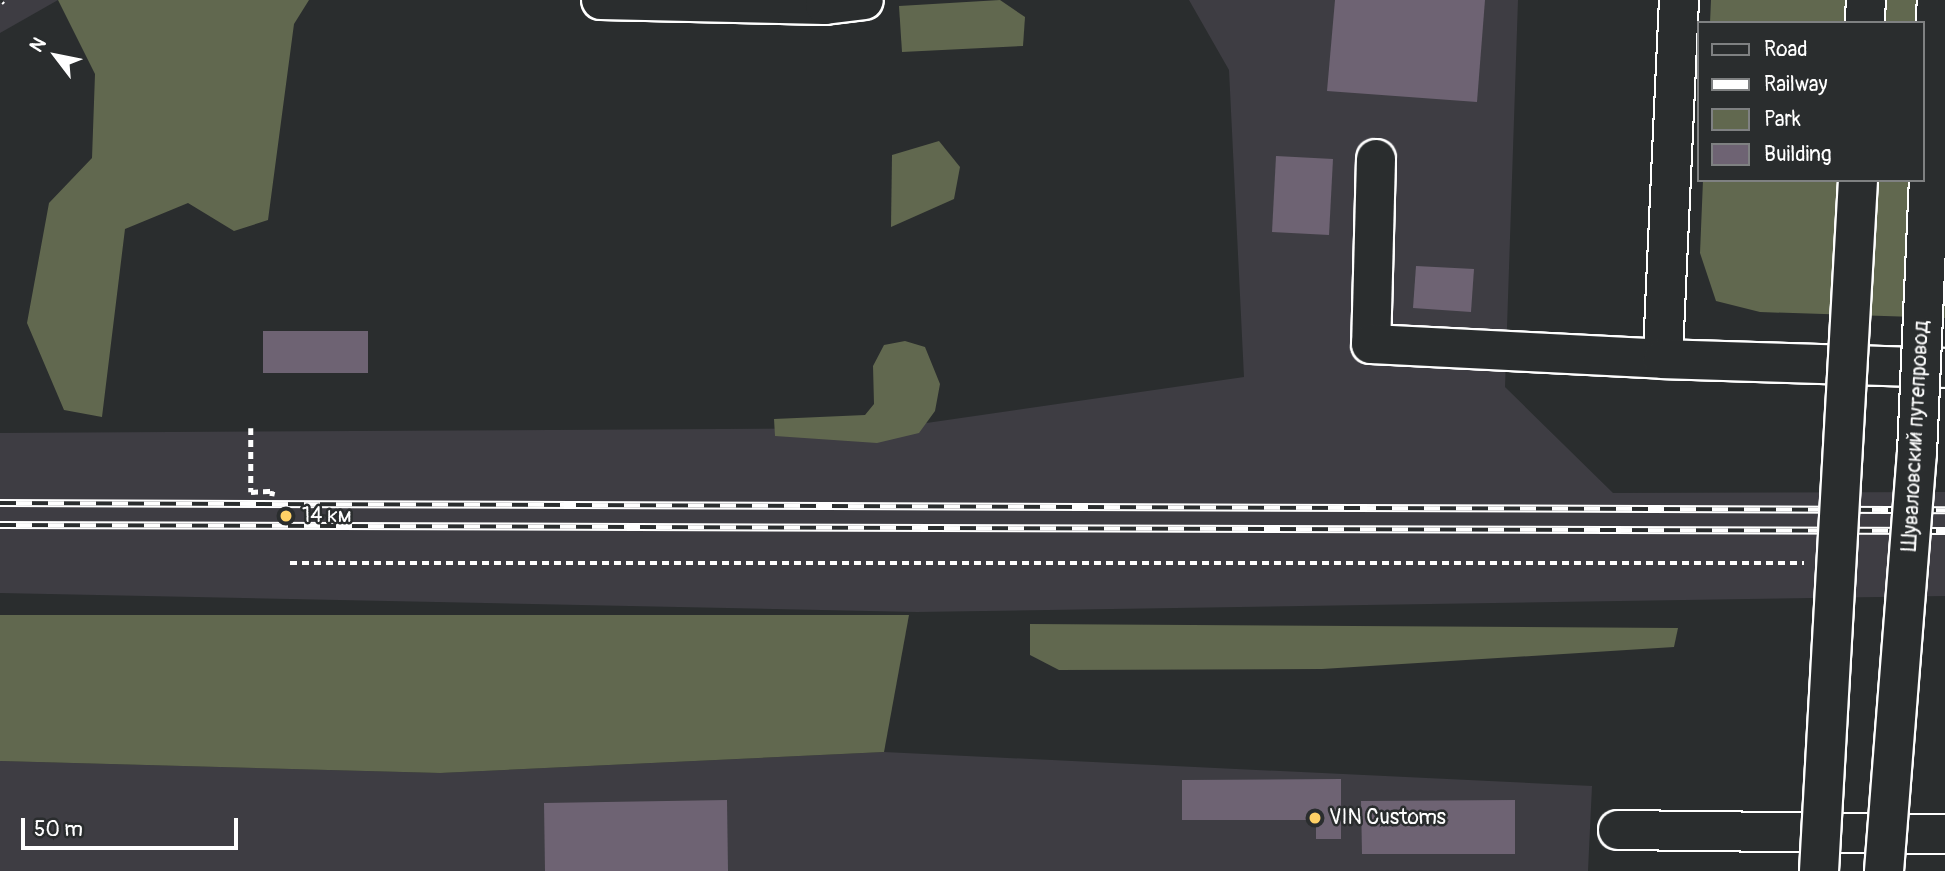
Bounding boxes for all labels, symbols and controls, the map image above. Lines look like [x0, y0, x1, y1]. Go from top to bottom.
north arrow [21, 21, 91, 91]
legend [1696, 21, 1924, 182]
text: N [25, 33, 52, 57]
text: Road [1764, 36, 1808, 63]
text: Railway [1764, 71, 1828, 98]
text: Park [1764, 106, 1801, 133]
text: Building [1764, 141, 1831, 168]
street label: Шуваловский путепровод [1897, 320, 1935, 552]
place label: 14 км [302, 503, 352, 529]
marker: 14 км [276, 506, 296, 526]
scale bar [24, 804, 242, 848]
place label: VIN Customs [1329, 805, 1446, 831]
marker: VIN Customs [1307, 810, 1323, 826]
text: 50 m [34, 816, 83, 843]

